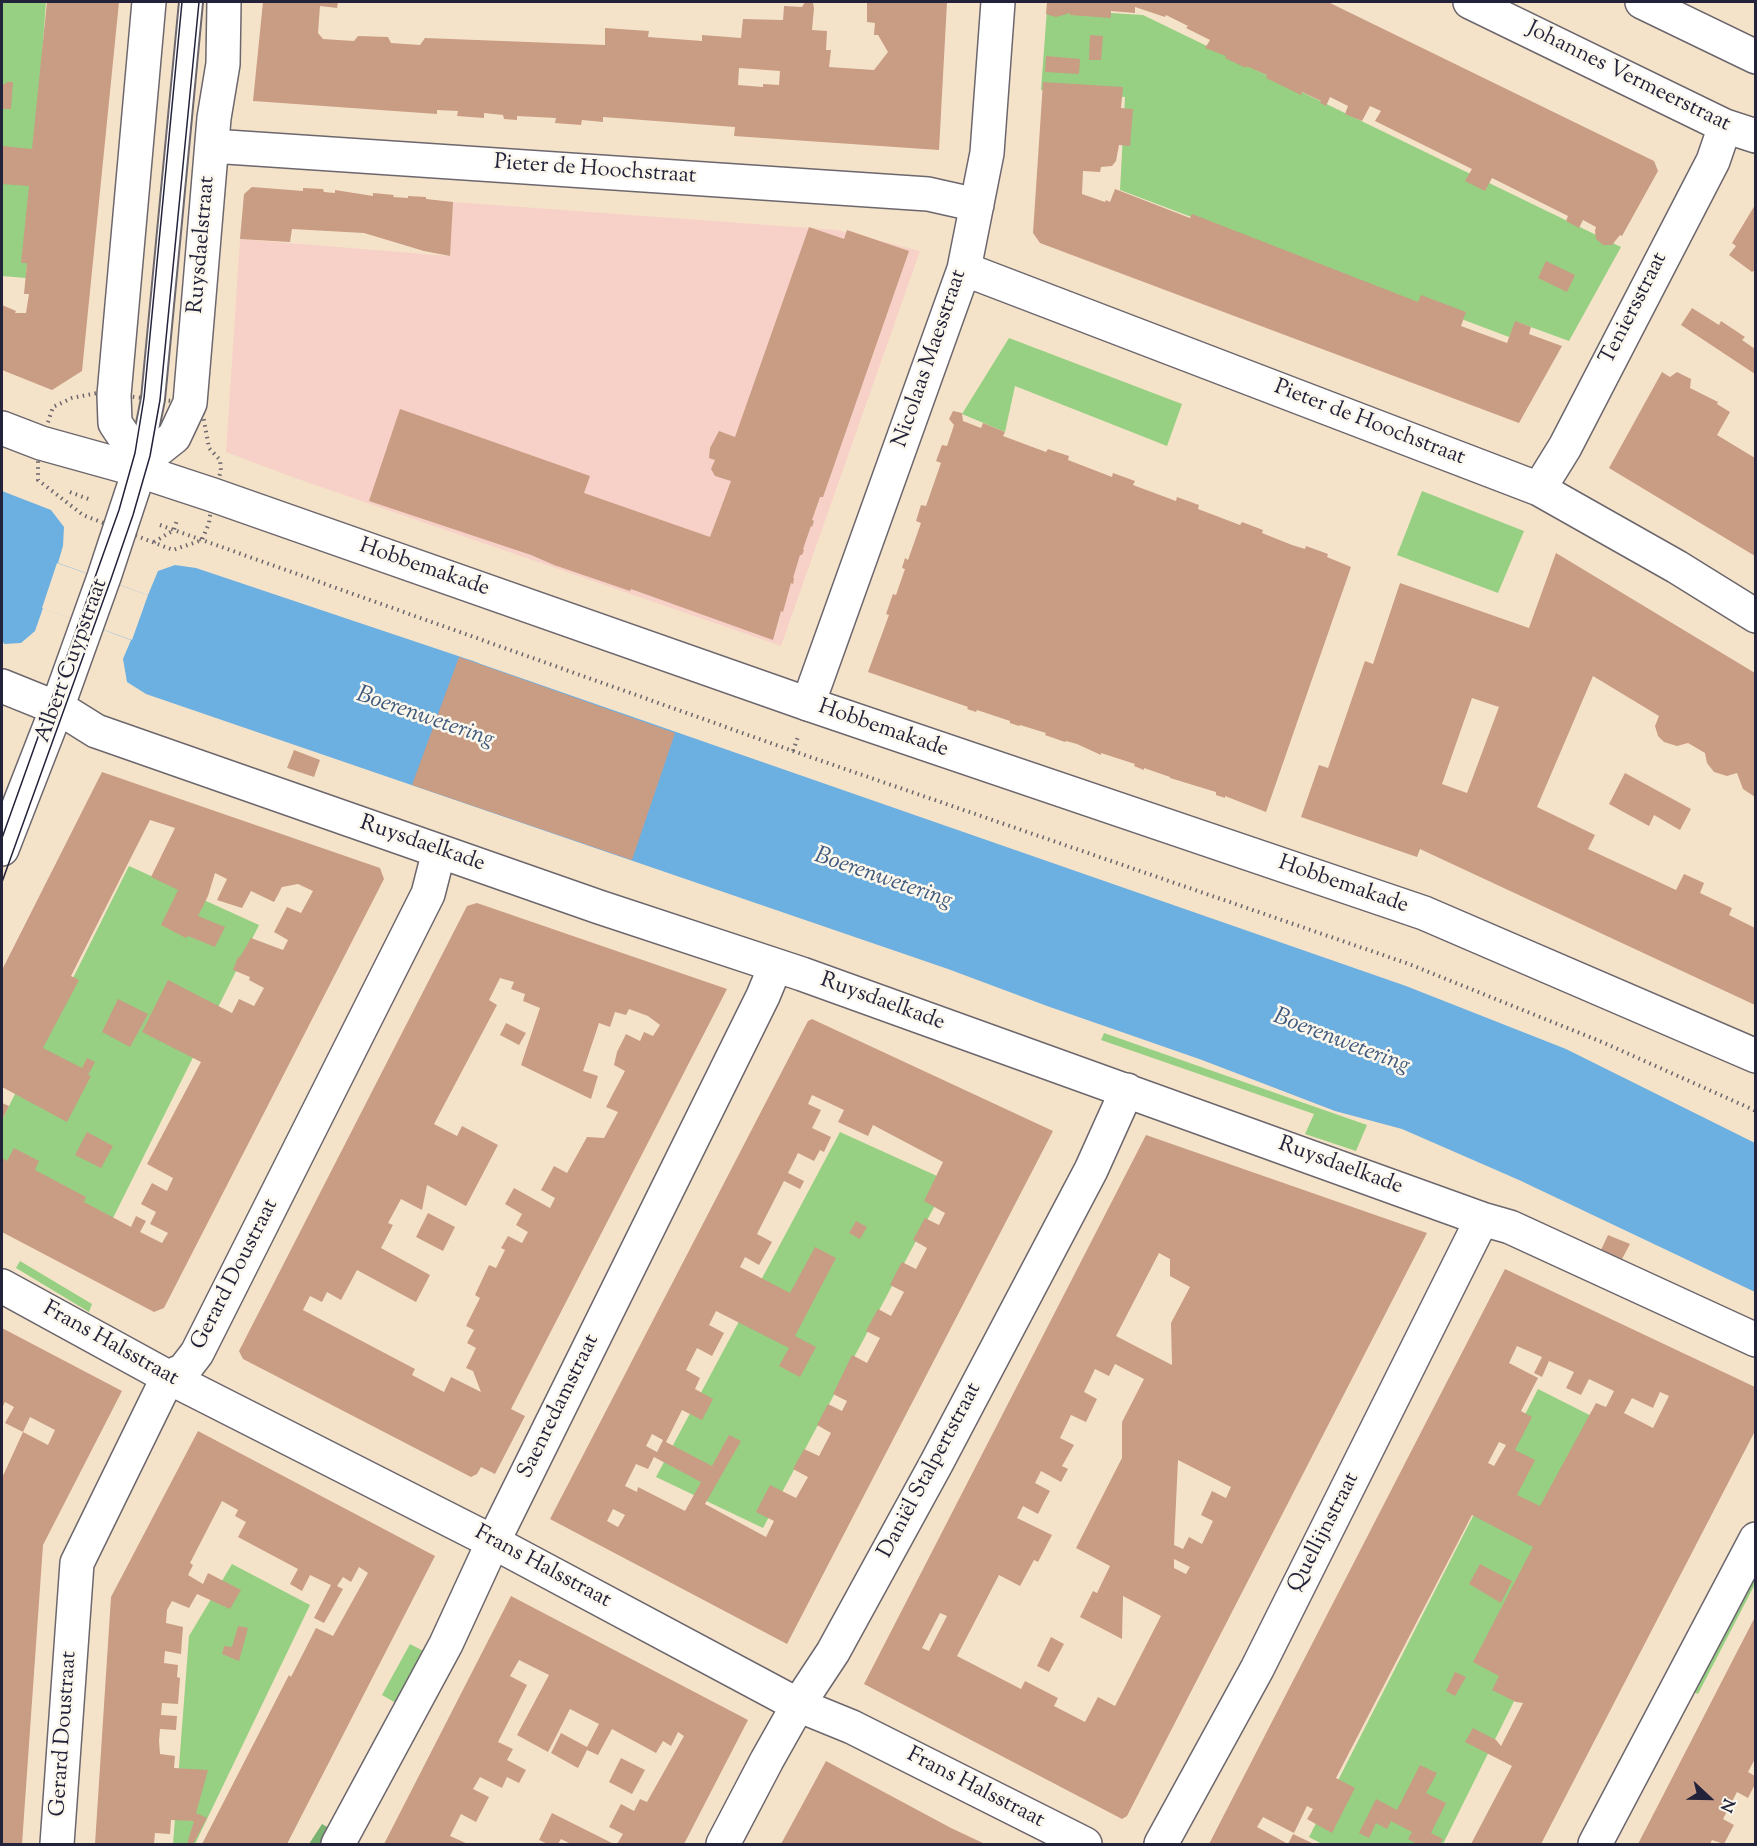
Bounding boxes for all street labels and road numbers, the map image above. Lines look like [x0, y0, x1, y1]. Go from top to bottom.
street label: Johannes Vermeerstraat [1522, 17, 1734, 139]
street label: Pieter de Hoochstraat [493, 151, 697, 191]
street label: Ruysdaelstraat [184, 175, 222, 315]
street label: Teniersstraat [1596, 249, 1674, 369]
street label: Nicolaas Maesstraat [888, 267, 974, 451]
street label: Pieter de Hoochstraat [1270, 375, 1468, 473]
street label: Hobbemakade [355, 534, 493, 604]
street label: Albert Cuypstraat [31, 576, 115, 746]
street label: Hobbemakade [814, 695, 952, 765]
street label: Ruysdaelkade [356, 811, 488, 879]
street label: Hobbemakade [1274, 851, 1412, 921]
street label: Ruysdaelkade [816, 968, 948, 1038]
street label: Ruysdaelkade [1274, 1132, 1406, 1202]
street label: Gerard Doustraat [187, 1195, 285, 1355]
street label: Frans Halsstraat [38, 1297, 182, 1393]
street label: Saenredamstraat [514, 1331, 606, 1483]
street label: Daniël Stalpertstraat [874, 1379, 988, 1563]
street label: Quellijnstraat [1284, 1469, 1366, 1597]
street label: Frans Halsstraat [469, 1521, 615, 1615]
street label: Gerard Doustraat [46, 1650, 84, 1818]
street label: Frans Halsstraat [902, 1743, 1048, 1835]

